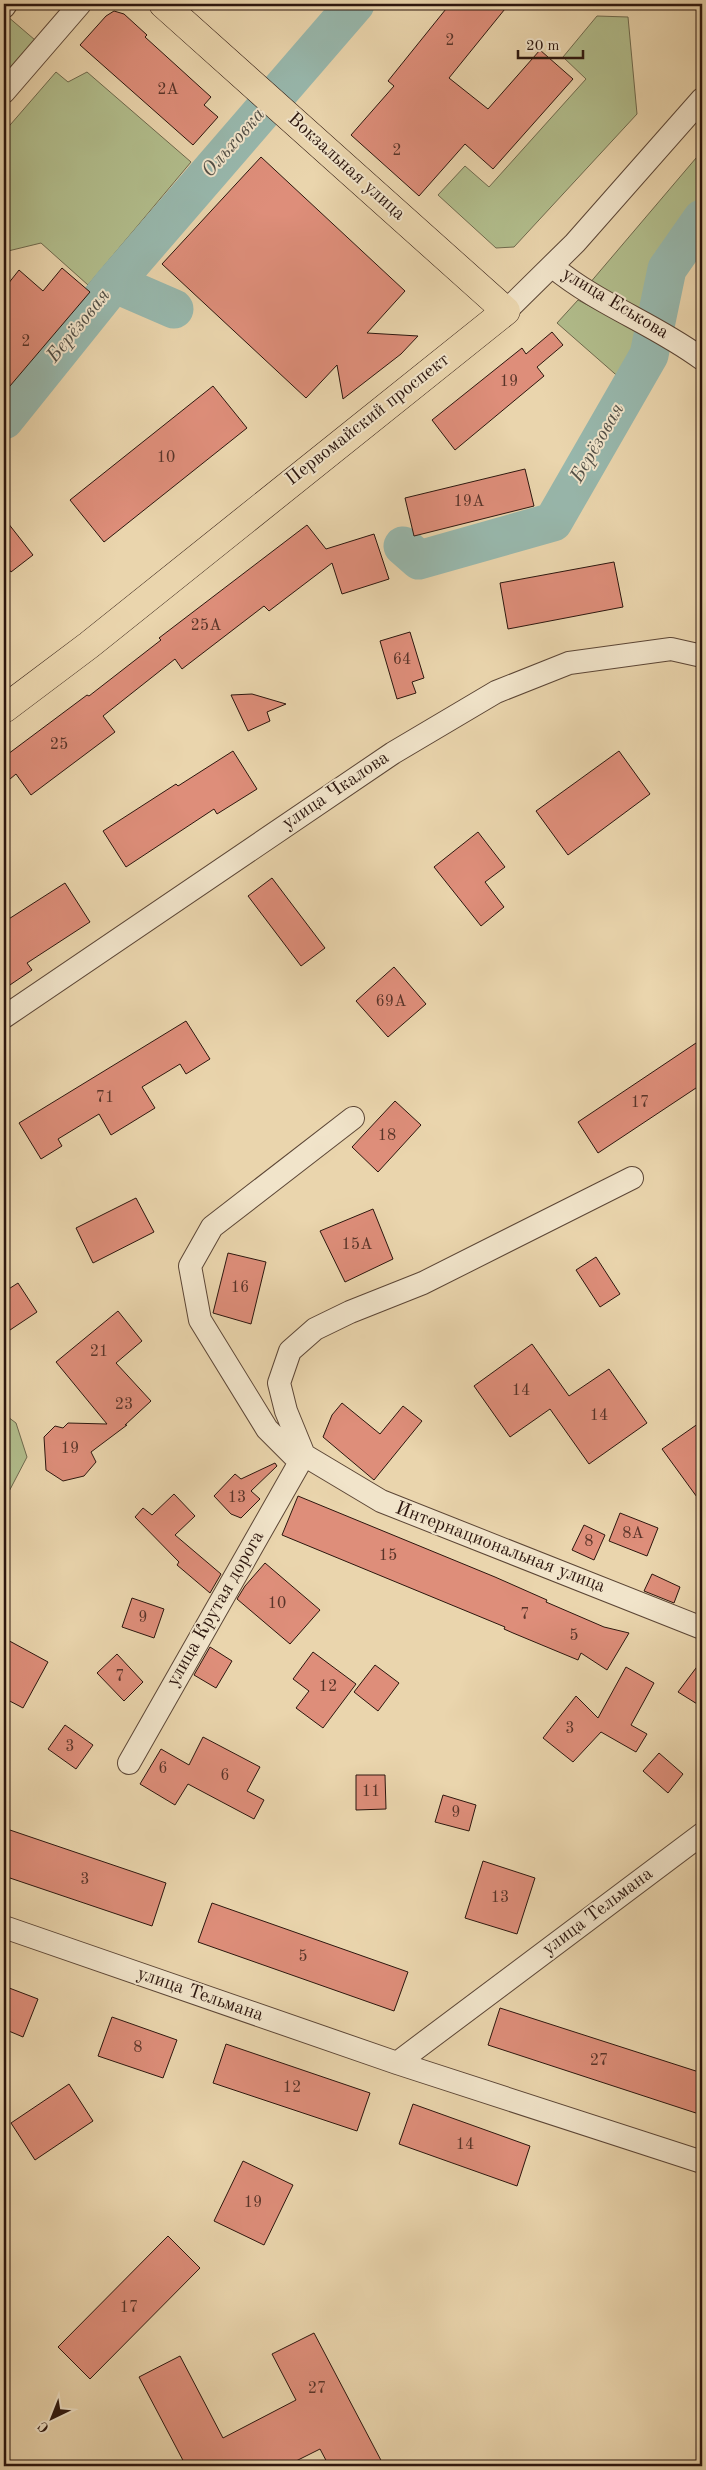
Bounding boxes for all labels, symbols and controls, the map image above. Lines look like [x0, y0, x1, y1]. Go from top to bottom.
scale bar [518, 28, 584, 60]
house number: 2 [445, 33, 455, 49]
text: 20 m [526, 39, 560, 54]
house number: 2А [157, 82, 179, 98]
water label: Ольховка [199, 104, 269, 181]
street label: Вокзальная улица [284, 110, 409, 225]
house number: 2 [392, 143, 402, 159]
street label: улица Еськова [558, 265, 672, 344]
water label: Берёзовая [43, 286, 114, 367]
house number: 2 [21, 334, 31, 350]
street label: Первомайский проспект [283, 350, 453, 490]
house number: 19 [500, 374, 518, 390]
water label: Берёзовая [567, 400, 629, 487]
house number: 10 [157, 450, 175, 466]
house number: 19А [454, 494, 484, 510]
house number: 25А [191, 618, 221, 634]
house number: 64 [393, 652, 411, 668]
house number: 25 [50, 737, 68, 753]
street label: улица Чкалова [279, 748, 393, 834]
house number: 69А [376, 994, 406, 1010]
house number: 71 [96, 1090, 114, 1106]
house number: 17 [631, 1095, 649, 1111]
house number: 18 [378, 1128, 396, 1144]
house number: 15А [342, 1237, 372, 1253]
house number: 16 [231, 1280, 249, 1296]
house number: 21 [90, 1344, 108, 1360]
house number: 14 [512, 1383, 530, 1399]
house number: 23 [115, 1397, 133, 1413]
house number: 14 [590, 1408, 608, 1424]
house number: 19 [61, 1441, 79, 1457]
house number: 13 [228, 1490, 246, 1506]
street label: Интернациональная улица [392, 1499, 608, 1597]
house number: 8А [622, 1526, 644, 1542]
street label: улица Крутая дорога [164, 1528, 268, 1690]
house number: 8 [584, 1534, 594, 1550]
house number: 15 [379, 1548, 397, 1564]
house number: 10 [268, 1596, 286, 1612]
house number: 7 [520, 1607, 530, 1623]
house number: 9 [138, 1610, 148, 1626]
house number: 5 [569, 1628, 579, 1644]
house number: 7 [115, 1669, 125, 1685]
house number: 12 [319, 1679, 337, 1695]
house number: 3 [565, 1721, 575, 1737]
house number: 3 [65, 1739, 75, 1755]
house number: 6 [158, 1761, 168, 1777]
house number: 6 [220, 1768, 230, 1784]
house number: 11 [362, 1784, 380, 1800]
house number: 9 [451, 1805, 461, 1821]
street label: улица Тельмана [539, 1864, 657, 1959]
house number: 3 [80, 1872, 90, 1888]
house number: 13 [491, 1890, 509, 1906]
house number: 5 [298, 1949, 308, 1965]
street label: улица Тельмана [134, 1964, 266, 2026]
house number: 8 [133, 2040, 143, 2056]
house number: 27 [590, 2053, 608, 2069]
house number: 12 [283, 2080, 301, 2096]
house number: 14 [456, 2137, 474, 2153]
house number: 19 [244, 2195, 262, 2211]
house number: 17 [120, 2300, 138, 2316]
house number: 27 [308, 2381, 326, 2397]
north arrow [28, 2392, 78, 2442]
text: С [36, 2419, 52, 2435]

